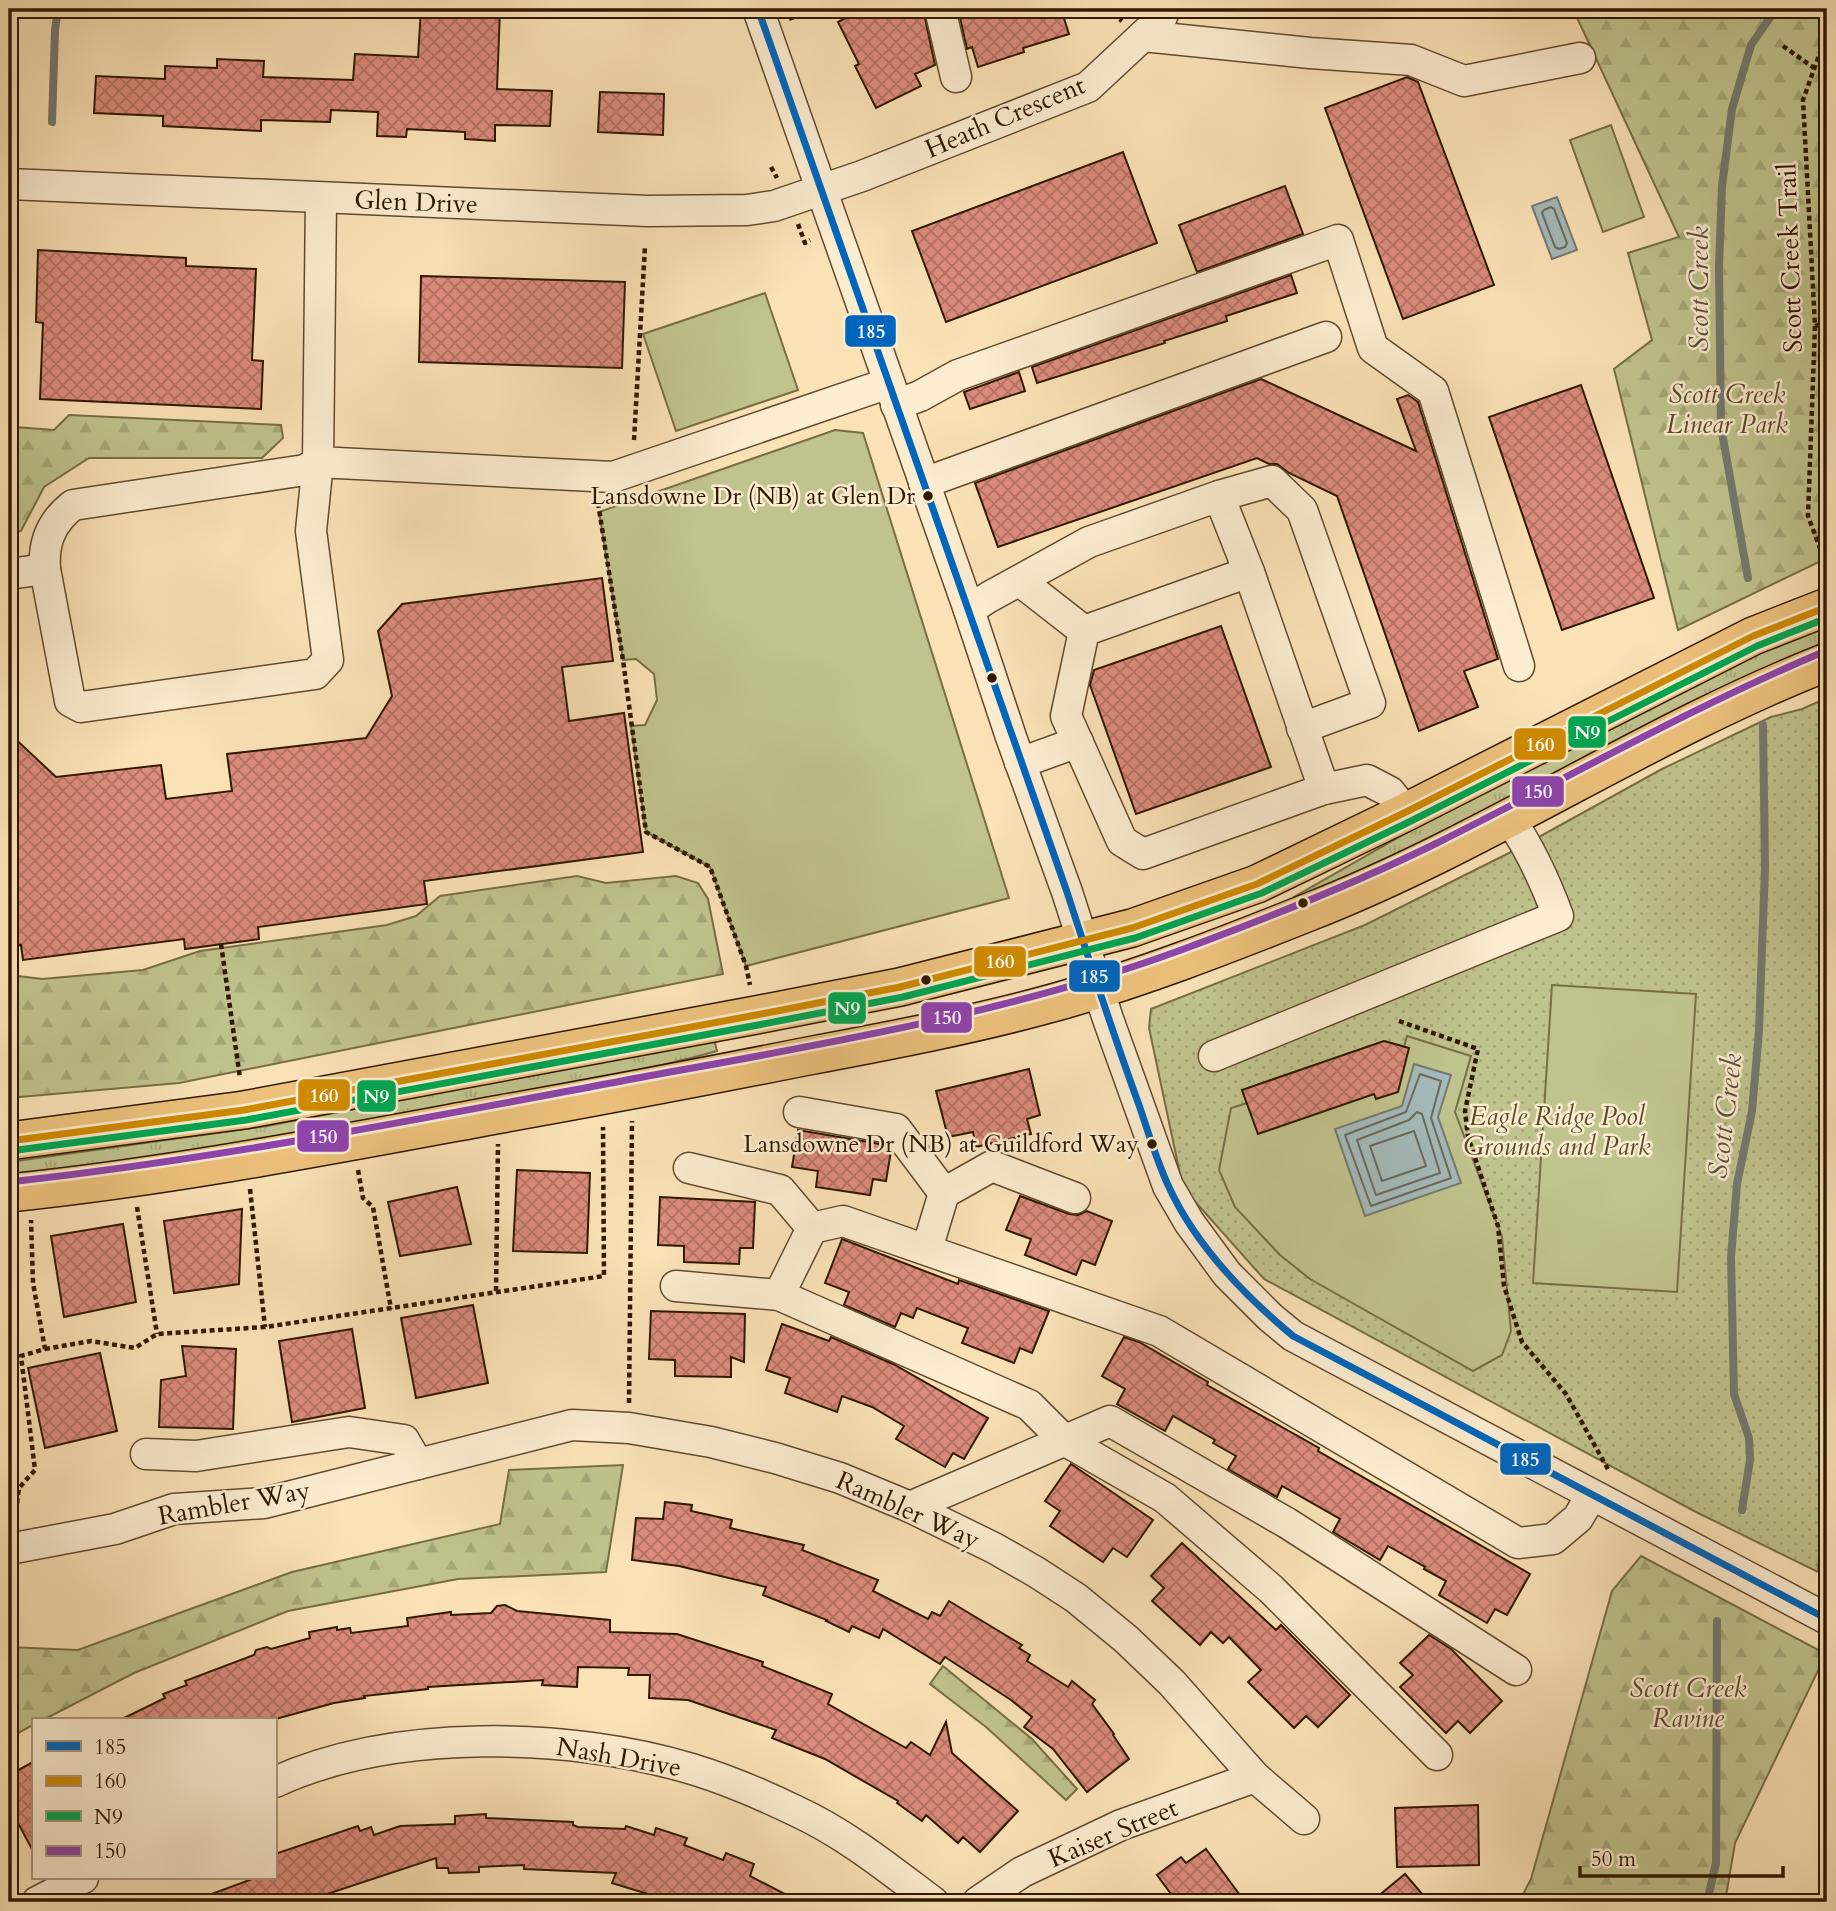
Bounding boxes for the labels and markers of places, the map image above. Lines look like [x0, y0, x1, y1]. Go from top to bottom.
place label: Lansdowne Dr (NB) at Glen Dr [591, 480, 915, 513]
marker: Lansdowne Dr (NB) at Glen Dr [921, 489, 935, 503]
unlabelled marker [985, 671, 999, 685]
unlabelled marker [1296, 896, 1310, 910]
unlabelled marker [919, 973, 933, 987]
place label: Lansdowne Dr (NB) at Guildford Way [743, 1128, 1139, 1161]
marker: Lansdowne Dr (NB) at Guildford Way [1145, 1137, 1159, 1151]

